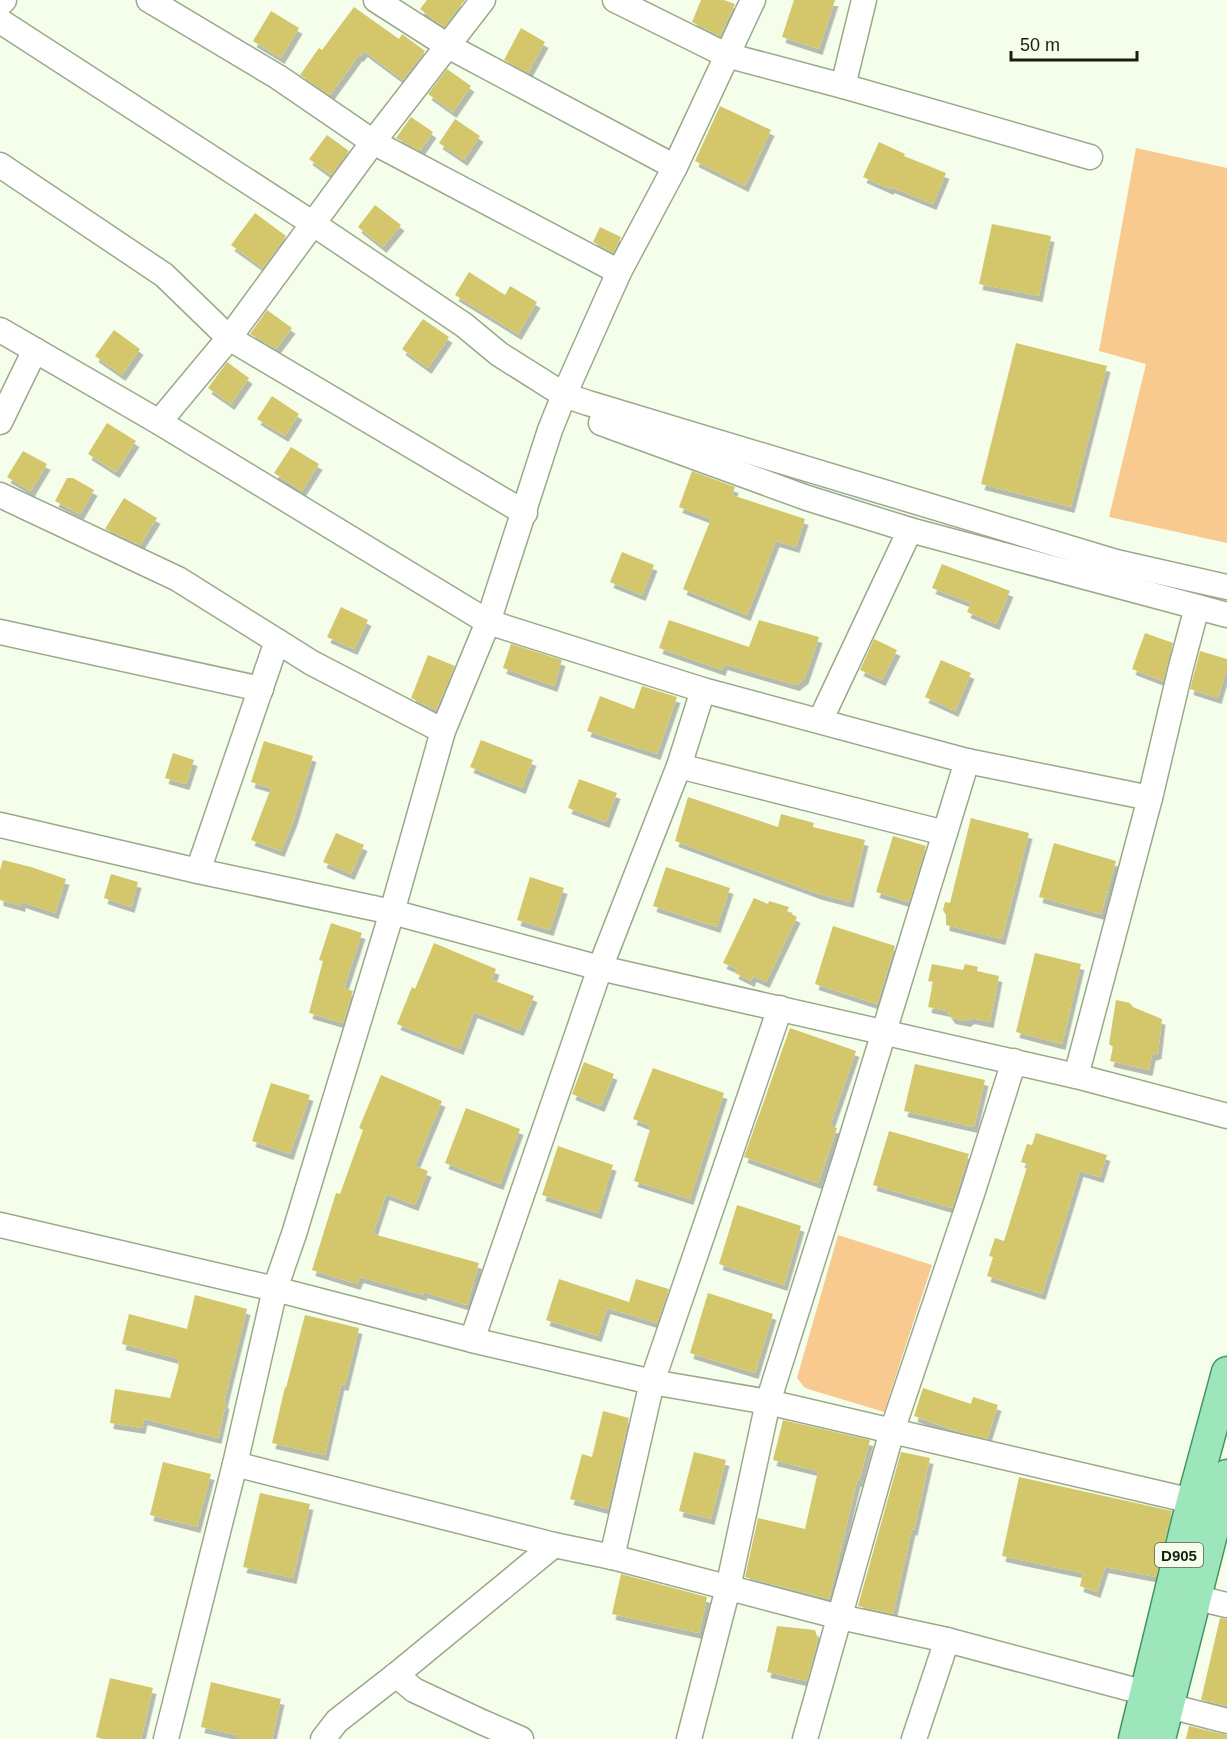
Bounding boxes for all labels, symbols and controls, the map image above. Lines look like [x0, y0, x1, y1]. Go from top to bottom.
scale bar [1011, 24, 1137, 62]
text: 50 m [1020, 35, 1060, 55]
road number: D905 [1155, 1543, 1203, 1567]

